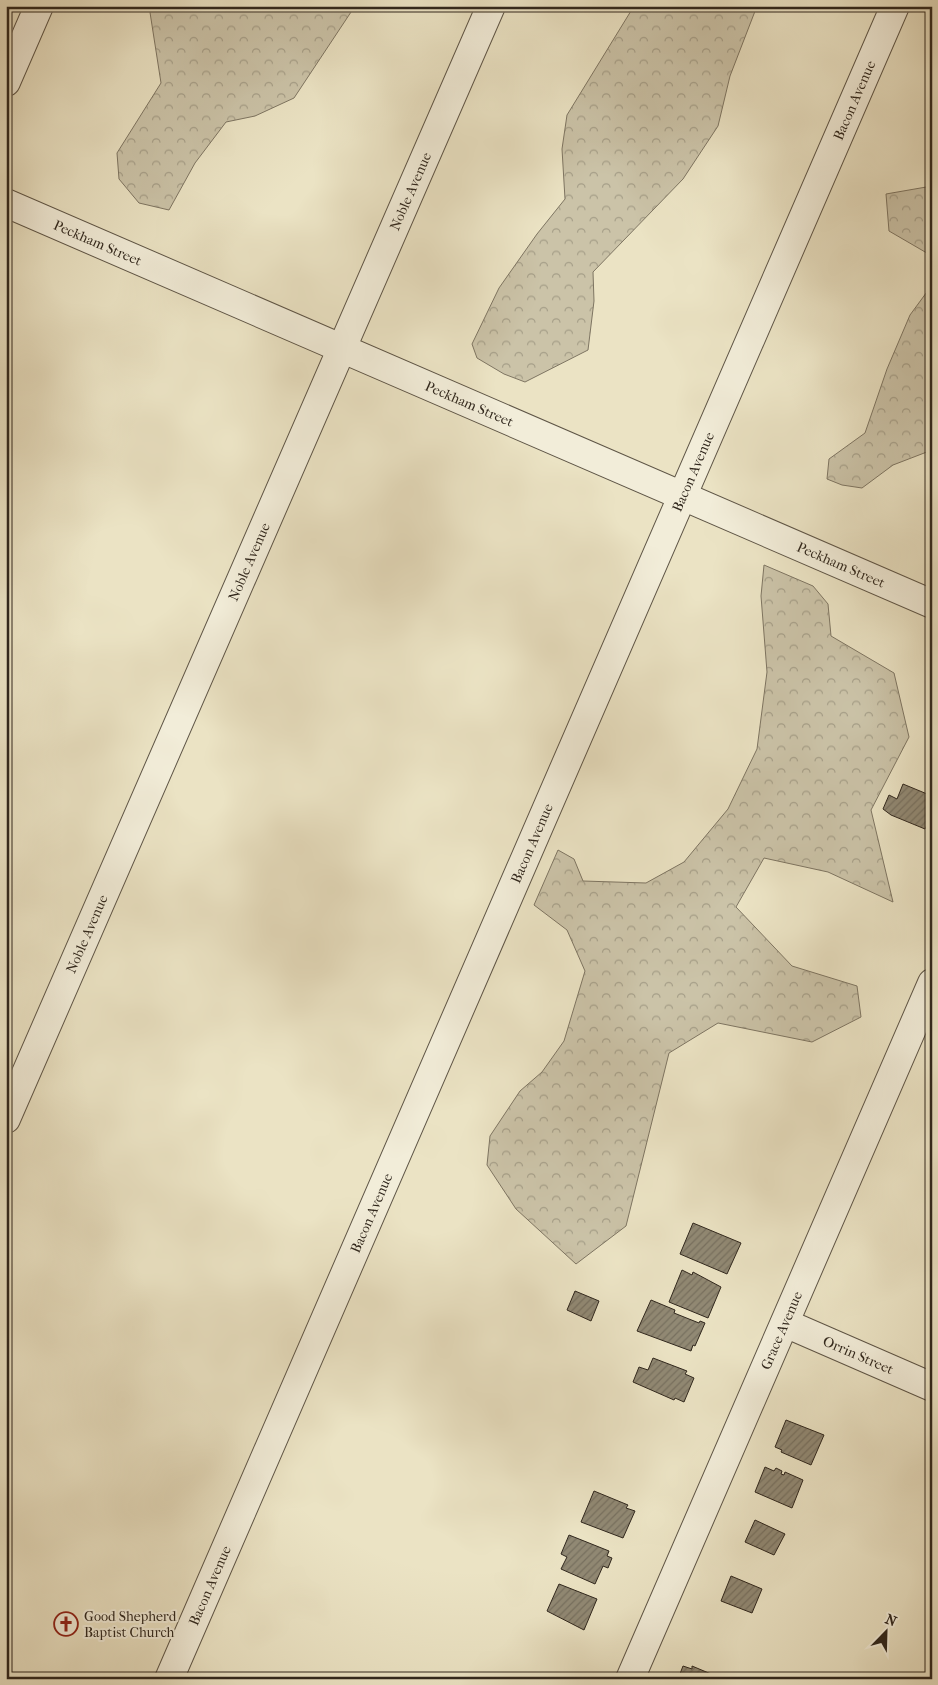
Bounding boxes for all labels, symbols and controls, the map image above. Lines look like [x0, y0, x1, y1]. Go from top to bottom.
street label: Bacon Avenue [830, 58, 879, 143]
street label: Noble Avenue [386, 150, 435, 233]
street label: Peckham Street [51, 217, 144, 270]
street label: Peckham Street [423, 378, 516, 431]
street label: Bacon Avenue [669, 429, 718, 514]
street label: Noble Avenue [225, 520, 274, 604]
street label: Peckham Street [794, 539, 888, 592]
street label: Bacon Avenue [507, 801, 557, 886]
street label: Noble Avenue [63, 892, 112, 976]
street label: Bacon Avenue [347, 1171, 396, 1256]
street label: Grace Avenue [757, 1289, 806, 1372]
street label: Orrin Street [820, 1333, 896, 1378]
street label: Bacon Avenue [185, 1543, 235, 1628]
place label: Good Shepherd Baptist Church [84, 1608, 177, 1641]
north arrow [860, 1608, 910, 1658]
church icon: Good Shepherd Baptist Church [53, 1611, 79, 1637]
text: N [883, 1611, 899, 1631]

